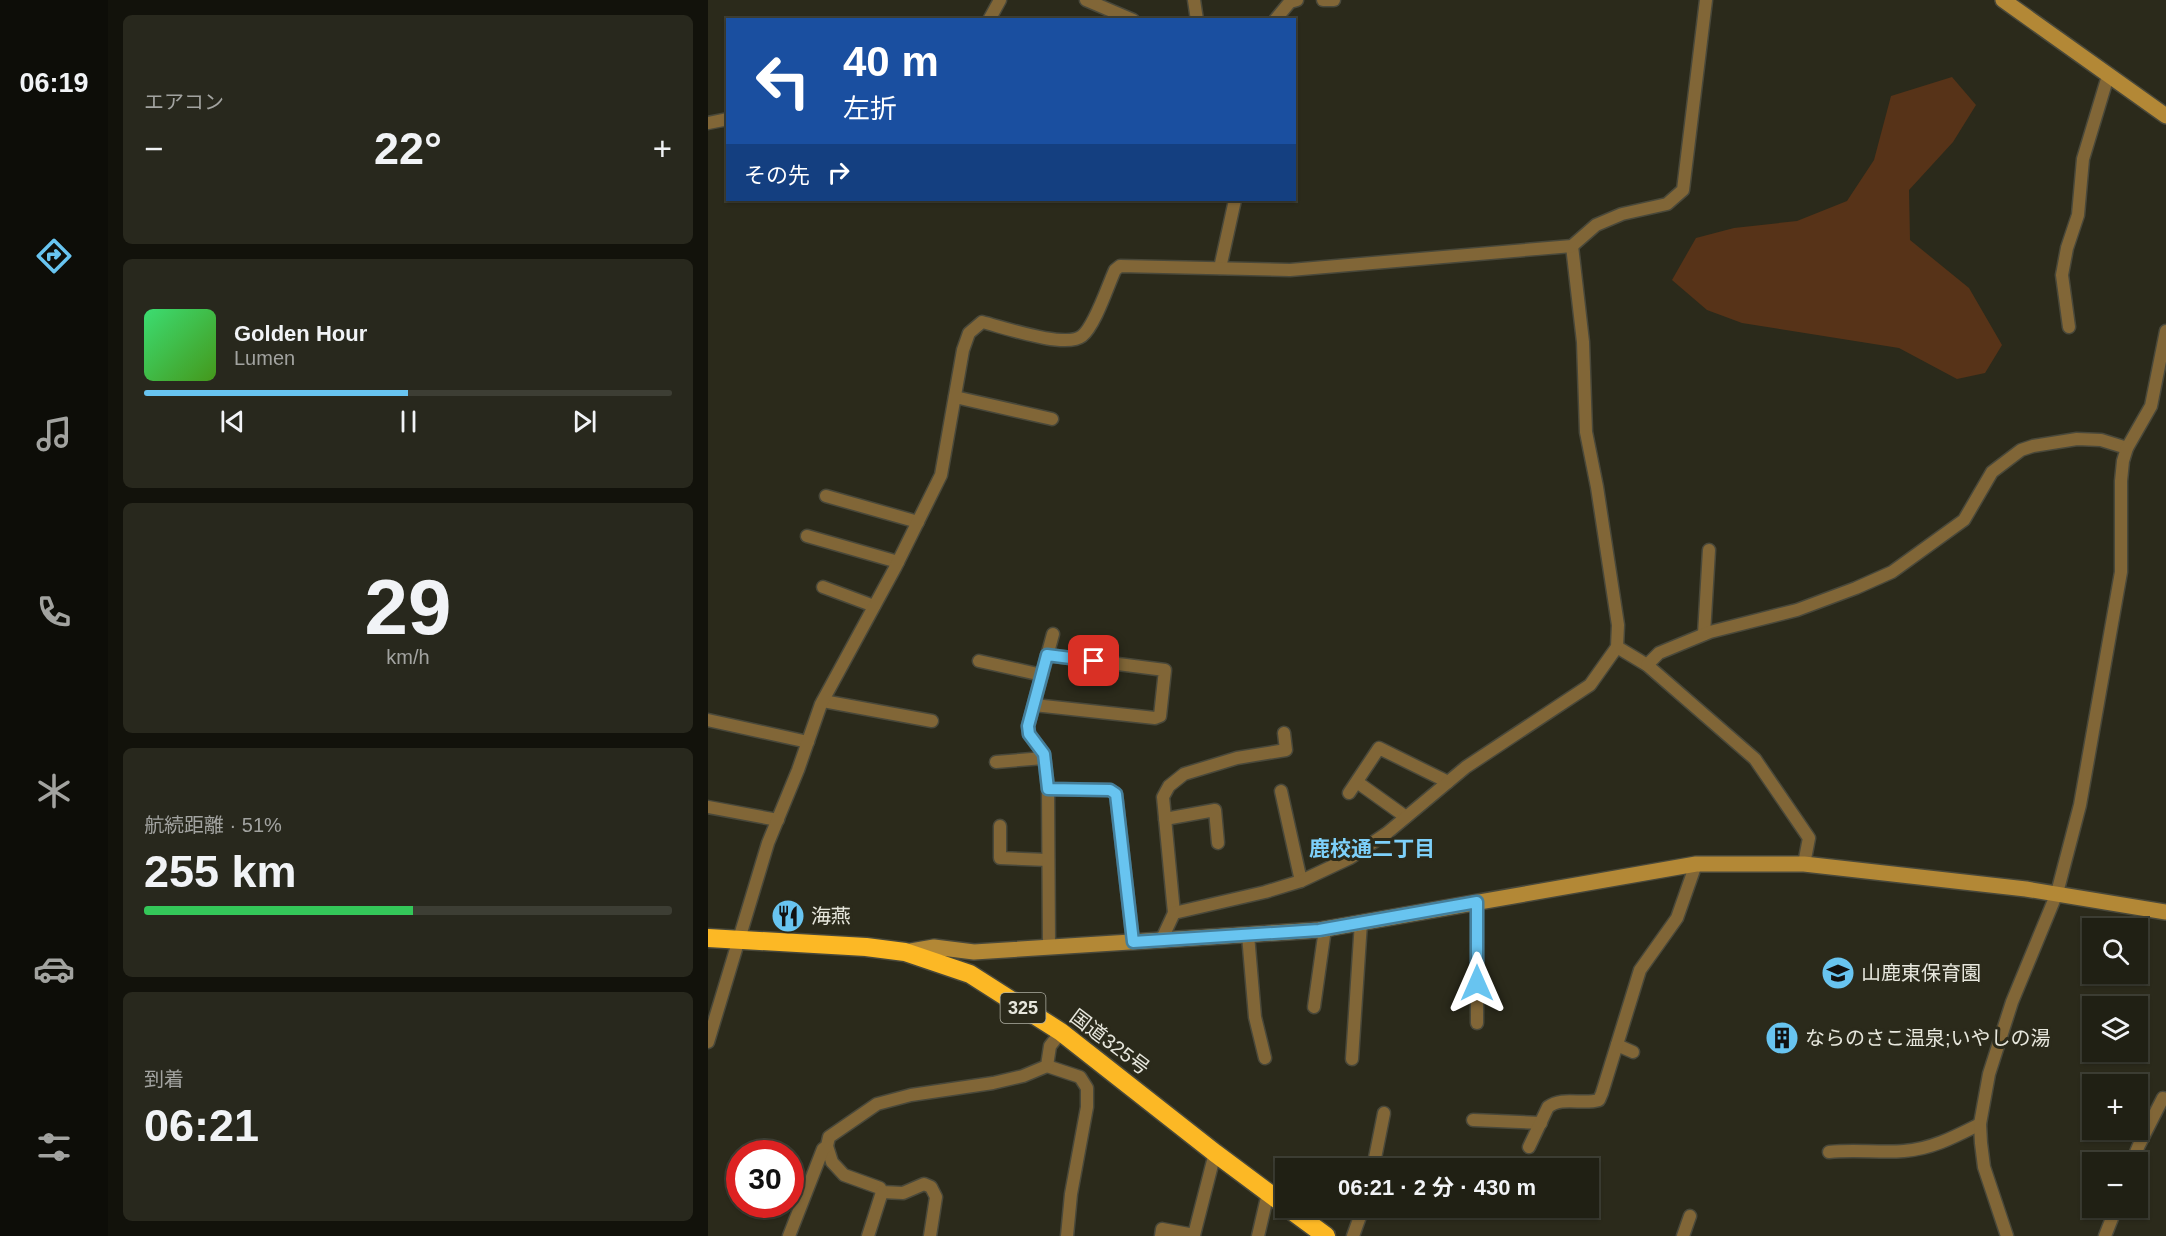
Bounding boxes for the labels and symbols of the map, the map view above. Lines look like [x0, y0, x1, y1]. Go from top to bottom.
pin [1068, 635, 1119, 686]
district label: 鹿校通二丁目 [1309, 837, 1435, 860]
restaurant icon: 海燕 [770, 898, 806, 934]
place label: 海燕 [811, 905, 851, 927]
position arrow [1445, 951, 1509, 1015]
school or university icon: 山鹿東保育園 [1820, 955, 1856, 991]
place label: 山鹿東保育園 [1861, 962, 1981, 984]
road number: 325 [1000, 993, 1046, 1023]
street label: 国道325号 [1066, 1005, 1154, 1079]
building icon: ならのさこ温泉;いやしの湯 [1764, 1020, 1800, 1056]
place label: ならのさこ温泉;いやしの湯 [1805, 1027, 2051, 1049]
speed limit sign: 30 [726, 1140, 804, 1218]

